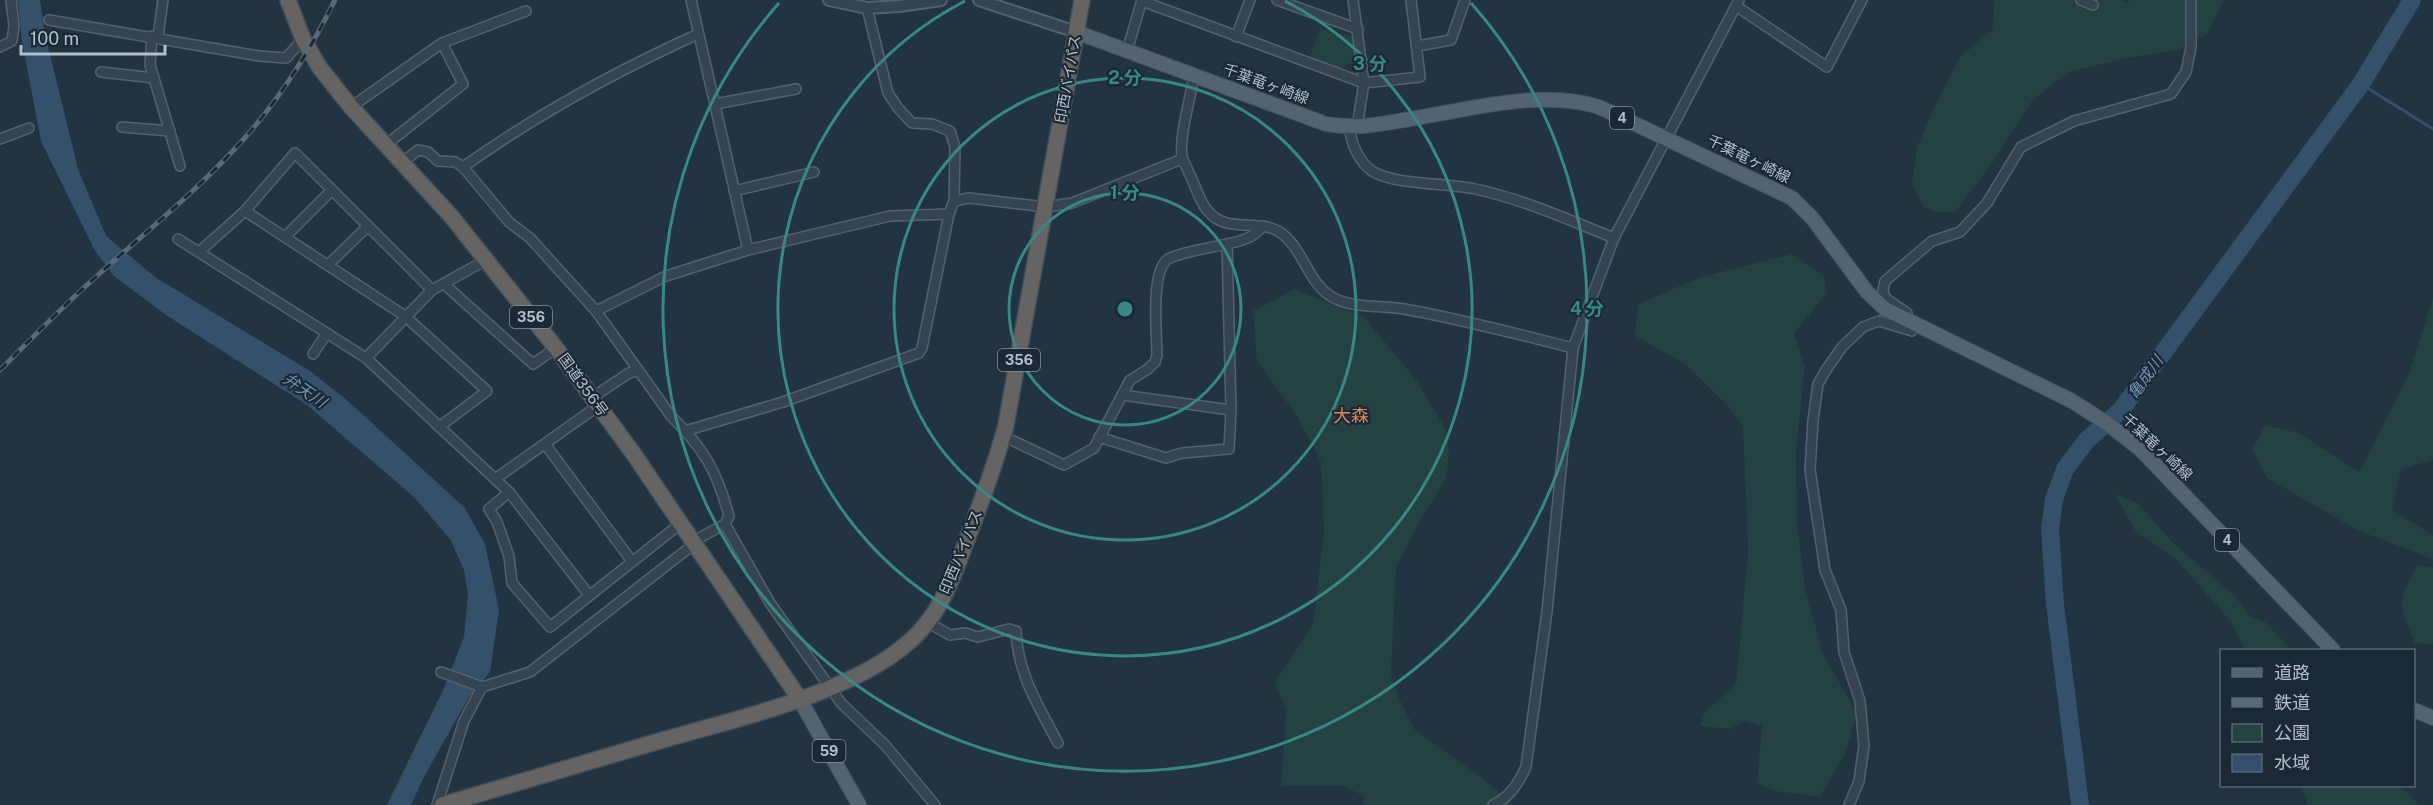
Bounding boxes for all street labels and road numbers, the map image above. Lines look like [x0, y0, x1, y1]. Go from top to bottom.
street label: 印西バイパス [1051, 33, 1084, 125]
street label: 千葉竜ヶ崎線 [1221, 60, 1311, 107]
road number: 4 [1610, 107, 1634, 129]
street label: 千葉竜ヶ崎線 [1705, 131, 1793, 186]
road number: 356 [510, 306, 552, 328]
road number: 356 [998, 349, 1040, 371]
street label: 国道356号 [555, 350, 612, 419]
street label: 千葉竜ヶ崎線 [2119, 410, 2196, 484]
street label: 印西バイパス [936, 507, 985, 597]
road number: 4 [2215, 529, 2239, 551]
road number: 59 [812, 740, 846, 762]

